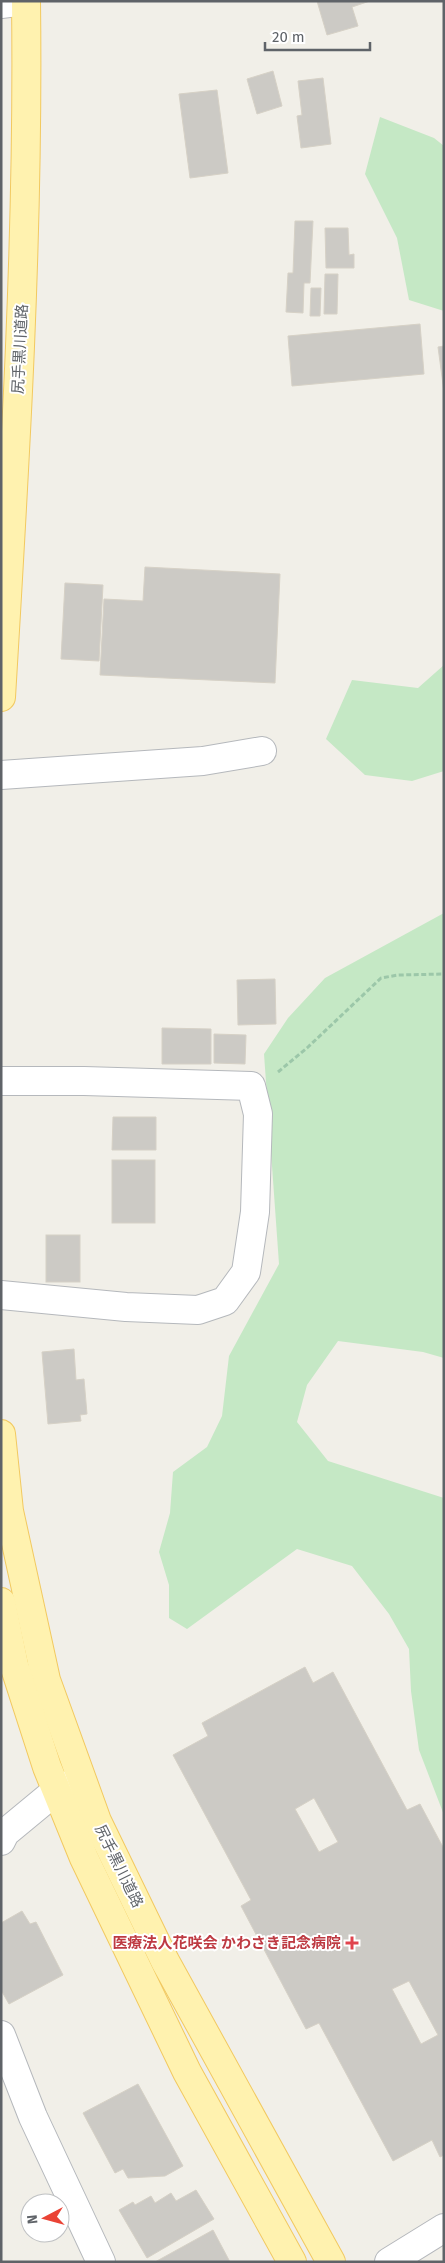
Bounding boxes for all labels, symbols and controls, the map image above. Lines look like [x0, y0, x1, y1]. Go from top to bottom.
scale bar [265, 20, 370, 52]
text: 20 m [272, 28, 305, 46]
street label: 尻手黒川道路 [9, 304, 31, 394]
street label: 尻手黒川道路 [91, 1822, 147, 1910]
place label: 医療法人花咲会 かわさき記念病院 [112, 1934, 341, 1952]
marker: 医療法人花咲会 かわさき記念病院 [345, 1936, 359, 1950]
north arrow [20, 2193, 70, 2243]
text: N [24, 2214, 42, 2225]

